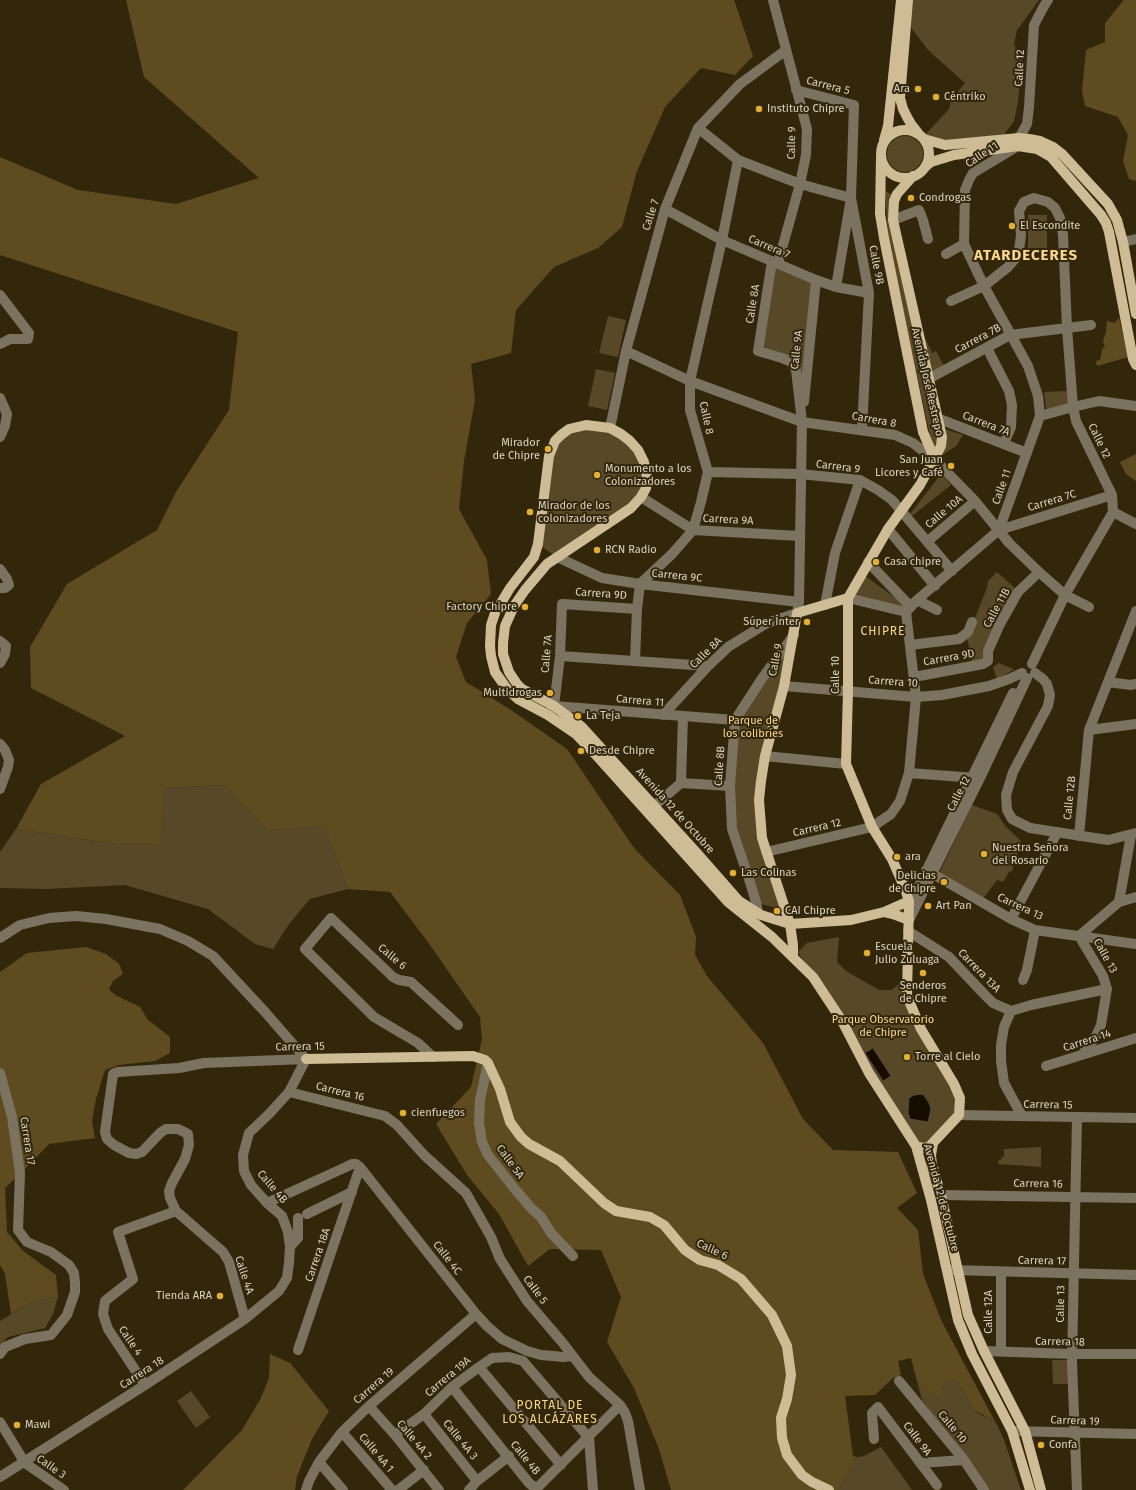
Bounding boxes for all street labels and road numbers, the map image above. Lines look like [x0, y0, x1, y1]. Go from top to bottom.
street label: Calle 12 [1012, 49, 1028, 87]
street label: Carrera 5 [805, 74, 851, 98]
street label: Calle 9 [785, 126, 799, 160]
street label: Calle 11 [963, 139, 1001, 171]
street label: Calle 7 [640, 198, 662, 232]
street label: Carrera 7 [746, 232, 792, 262]
street label: Calle 9B [866, 244, 886, 286]
street label: Calle 8A [743, 283, 763, 325]
street label: Carrera 7B [953, 321, 1003, 357]
street label: Avenida José Restrepo [908, 326, 946, 438]
street label: Calle 9A [788, 330, 806, 370]
street label: Calle 8 [696, 400, 716, 436]
street label: Carrera 7A [960, 409, 1012, 439]
street label: Carrera 8 [851, 410, 897, 430]
street label: Calle 12 [1085, 421, 1113, 461]
street label: Carrera 9 [815, 458, 861, 476]
street label: Calle 11 [990, 468, 1014, 506]
street label: Carrera 7C [1026, 487, 1078, 515]
street label: Calle 10A [923, 493, 965, 531]
street label: Carrera 9A [702, 512, 754, 528]
street label: Carrera 9C [651, 567, 703, 585]
street label: Carrera 9D [575, 586, 627, 602]
street label: Calle 11B [981, 586, 1013, 630]
street label: Calle 7A [539, 634, 555, 674]
street label: Calle 8A [687, 635, 725, 671]
street label: Calle 9 [766, 643, 786, 677]
street label: Carrera 9D [922, 647, 976, 669]
street label: Calle 10 [829, 656, 843, 694]
street label: Carrera 10 [868, 674, 918, 690]
street label: Carrera 11 [615, 692, 665, 710]
street label: Calle 8B [712, 746, 728, 786]
street label: Avenida 12 de Octubre [633, 765, 717, 857]
street label: Calle 12 [945, 774, 973, 814]
street label: Calle 12B [1061, 775, 1079, 821]
street label: Carrera 12 [792, 816, 842, 840]
street label: Carrera 13 [995, 891, 1045, 923]
street label: Calle 13 [1090, 936, 1120, 976]
street label: Calle 6 [375, 941, 409, 973]
street label: Carrera 13A [955, 946, 1003, 996]
street label: Carrera 14 [1061, 1027, 1113, 1055]
street label: Carrera 15 [275, 1040, 325, 1054]
street label: Carrera 16 [314, 1080, 366, 1104]
street label: Carrera 15 [1023, 1098, 1073, 1112]
street label: Carrera 17 [17, 1116, 37, 1166]
street label: Calle 5A [493, 1142, 527, 1182]
street label: Avenida 12 de Octubre [920, 1143, 962, 1253]
street label: Calle 4B [254, 1168, 290, 1206]
street label: Carrera 16 [1013, 1177, 1063, 1191]
street label: Carrera 18A [303, 1226, 333, 1284]
street label: Calle 6 [694, 1237, 730, 1263]
street label: Calle 4C [430, 1238, 464, 1278]
street label: Calle 4A [232, 1254, 256, 1296]
street label: Carrera 17 [1018, 1254, 1066, 1268]
street label: Calle 5 [520, 1273, 550, 1307]
street label: Calle 13 [1054, 1285, 1068, 1323]
street label: Calle 12A [982, 1290, 996, 1334]
street label: Calle 4 [115, 1324, 145, 1358]
street label: Carrera 18 [1035, 1335, 1085, 1349]
street label: Carrera 18 [118, 1354, 166, 1392]
street label: Carrera 19A [422, 1354, 474, 1400]
street label: Carrera 19 [351, 1365, 397, 1407]
street label: Calle 10 [935, 1408, 969, 1446]
street label: Carrera 19 [1050, 1414, 1100, 1428]
street label: Calle 4A 2 [394, 1417, 434, 1463]
street label: Calle 4A 3 [440, 1417, 480, 1463]
street label: Calle 9A [900, 1419, 934, 1459]
street label: Calle 4A 1 [356, 1431, 396, 1475]
street label: Calle 4B [507, 1438, 543, 1478]
street label: Calle 3 [34, 1452, 68, 1482]

